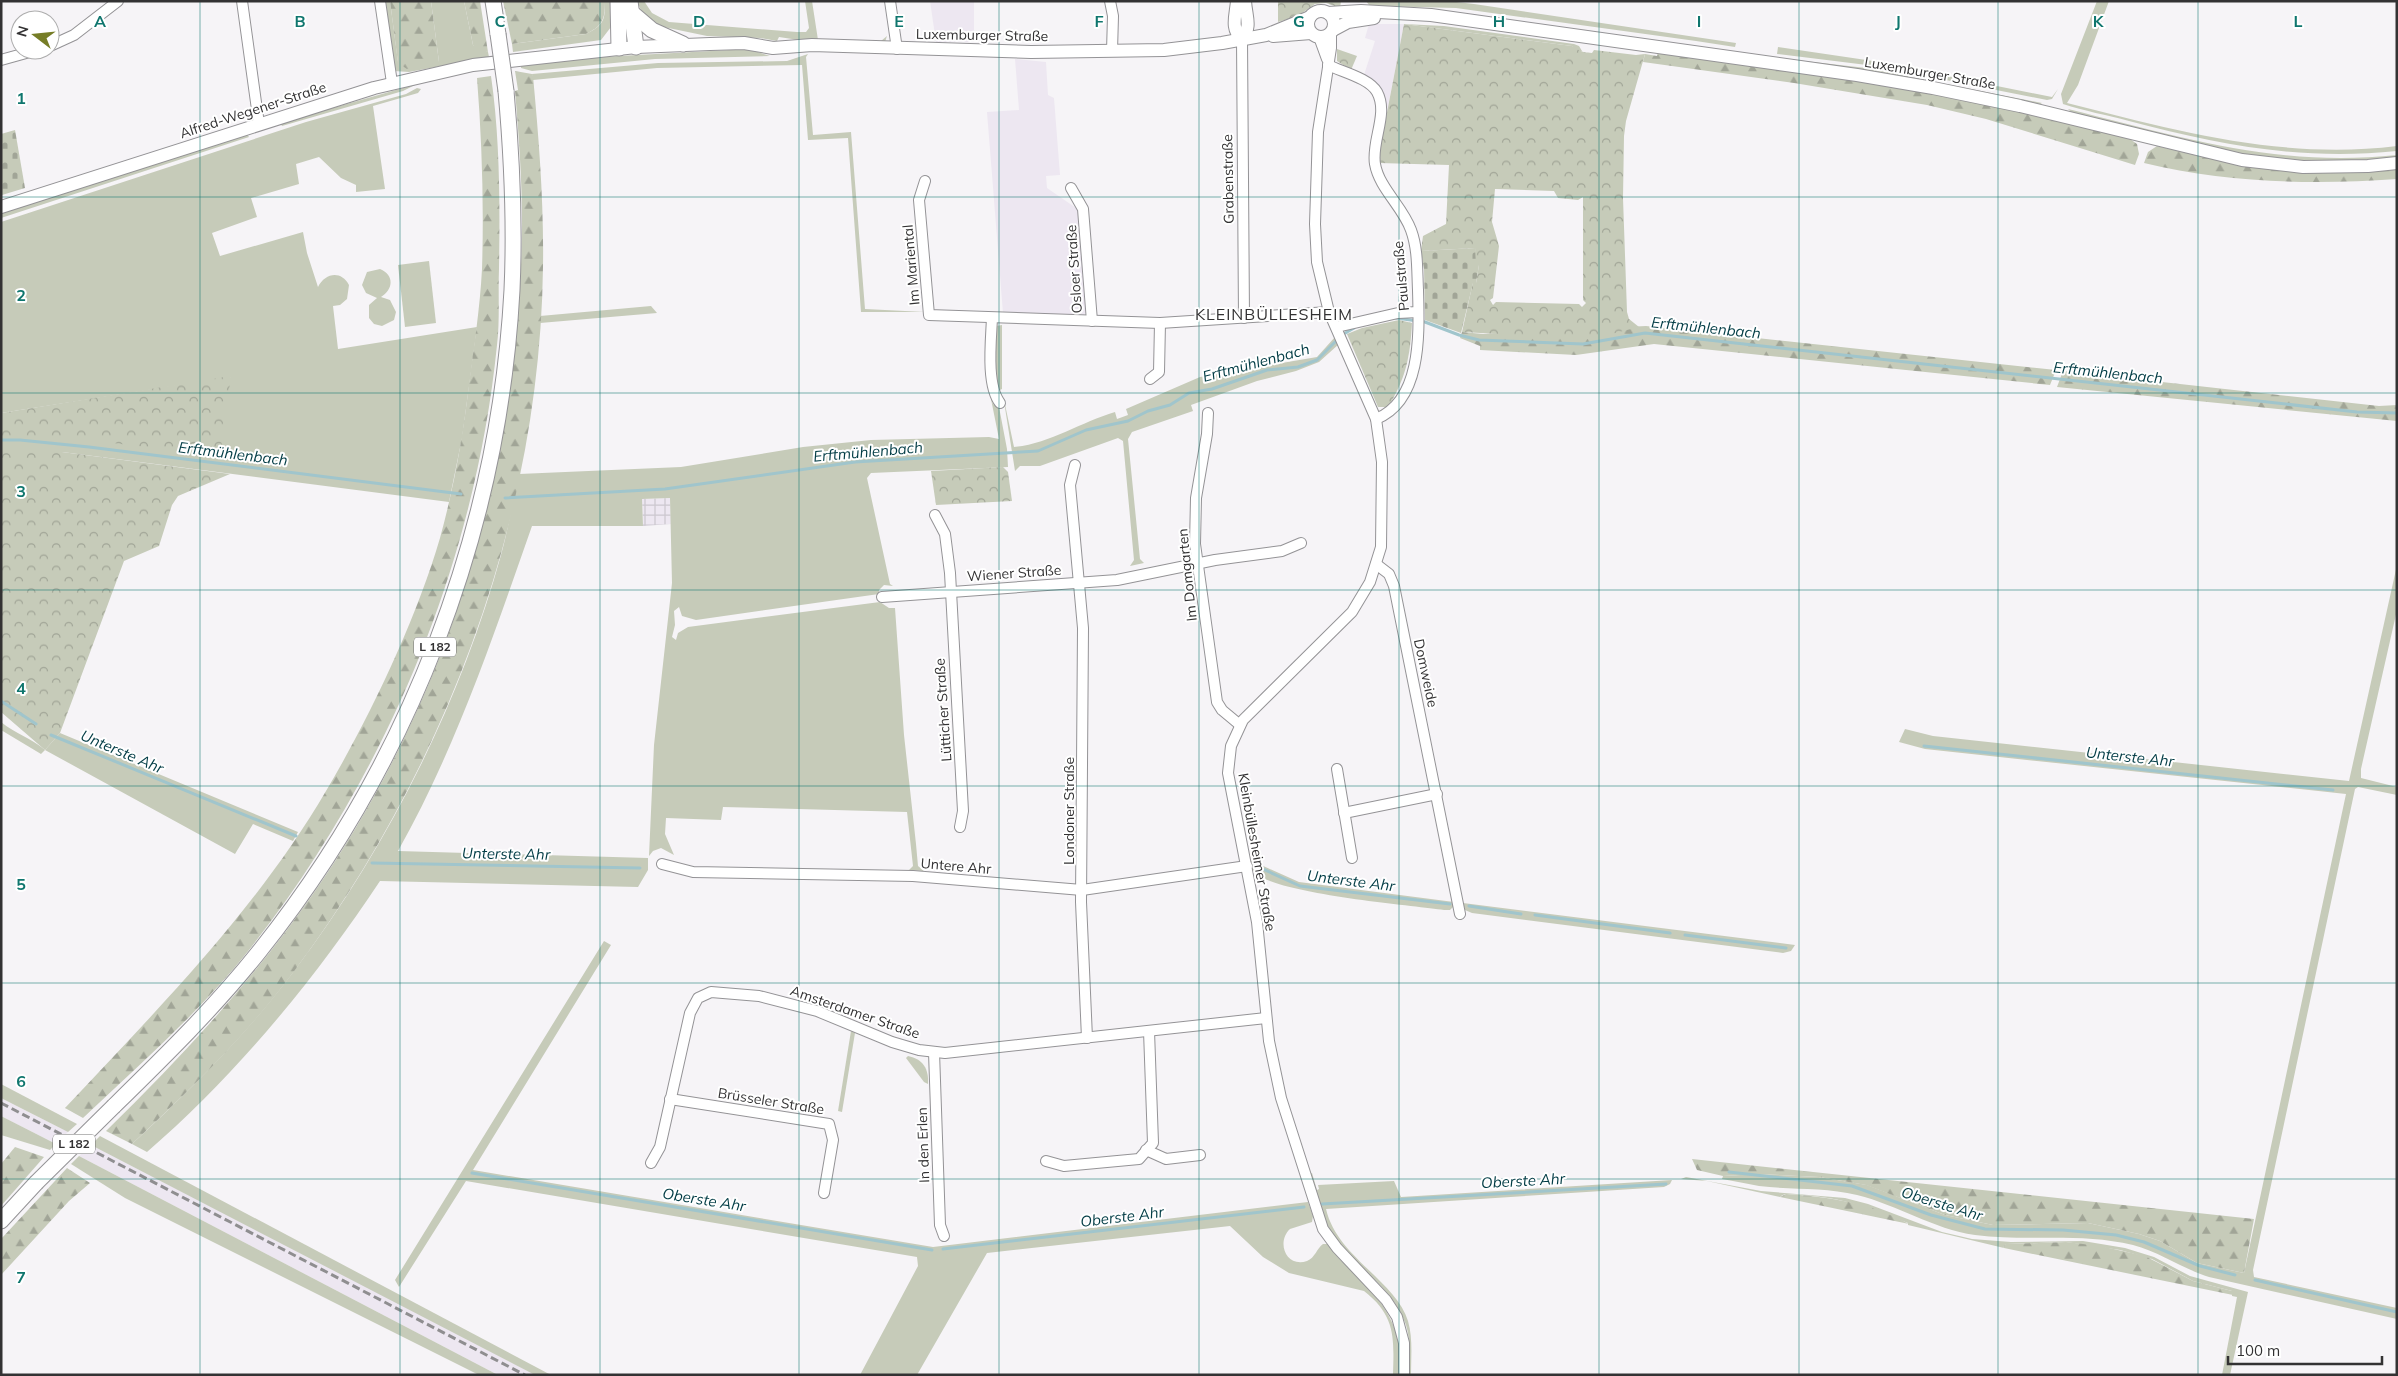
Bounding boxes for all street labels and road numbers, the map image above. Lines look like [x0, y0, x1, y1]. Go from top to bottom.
street label: Luxemburger Straße [916, 25, 1048, 45]
street label: Luxemburger Straße [1863, 53, 1997, 93]
street label: Alfred-Wegener-Straße [178, 78, 328, 142]
street label: Grabenstraße [1218, 134, 1238, 224]
street label: Im Mariental [899, 224, 923, 306]
street label: Osloer Straße [1062, 224, 1086, 314]
street label: Paulstraße [1389, 240, 1413, 312]
street label: Im Domgarten [1173, 528, 1201, 622]
street label: Wiener Straße [966, 561, 1062, 585]
street label: Domweide [1410, 637, 1442, 709]
road number: L 182 [414, 638, 456, 656]
street label: Lütticher Straße [930, 658, 956, 762]
street label: Londoner Straße [1060, 757, 1078, 865]
street label: Kleinbüllesheimer Straße [1234, 771, 1280, 933]
street label: Untere Ahr [920, 854, 993, 878]
street label: Amsterdamer Straße [788, 981, 922, 1043]
street label: Brüsseler Straße [717, 1084, 825, 1118]
street label: In den Erlen [913, 1107, 933, 1183]
road number: L 182 [53, 1134, 95, 1154]

